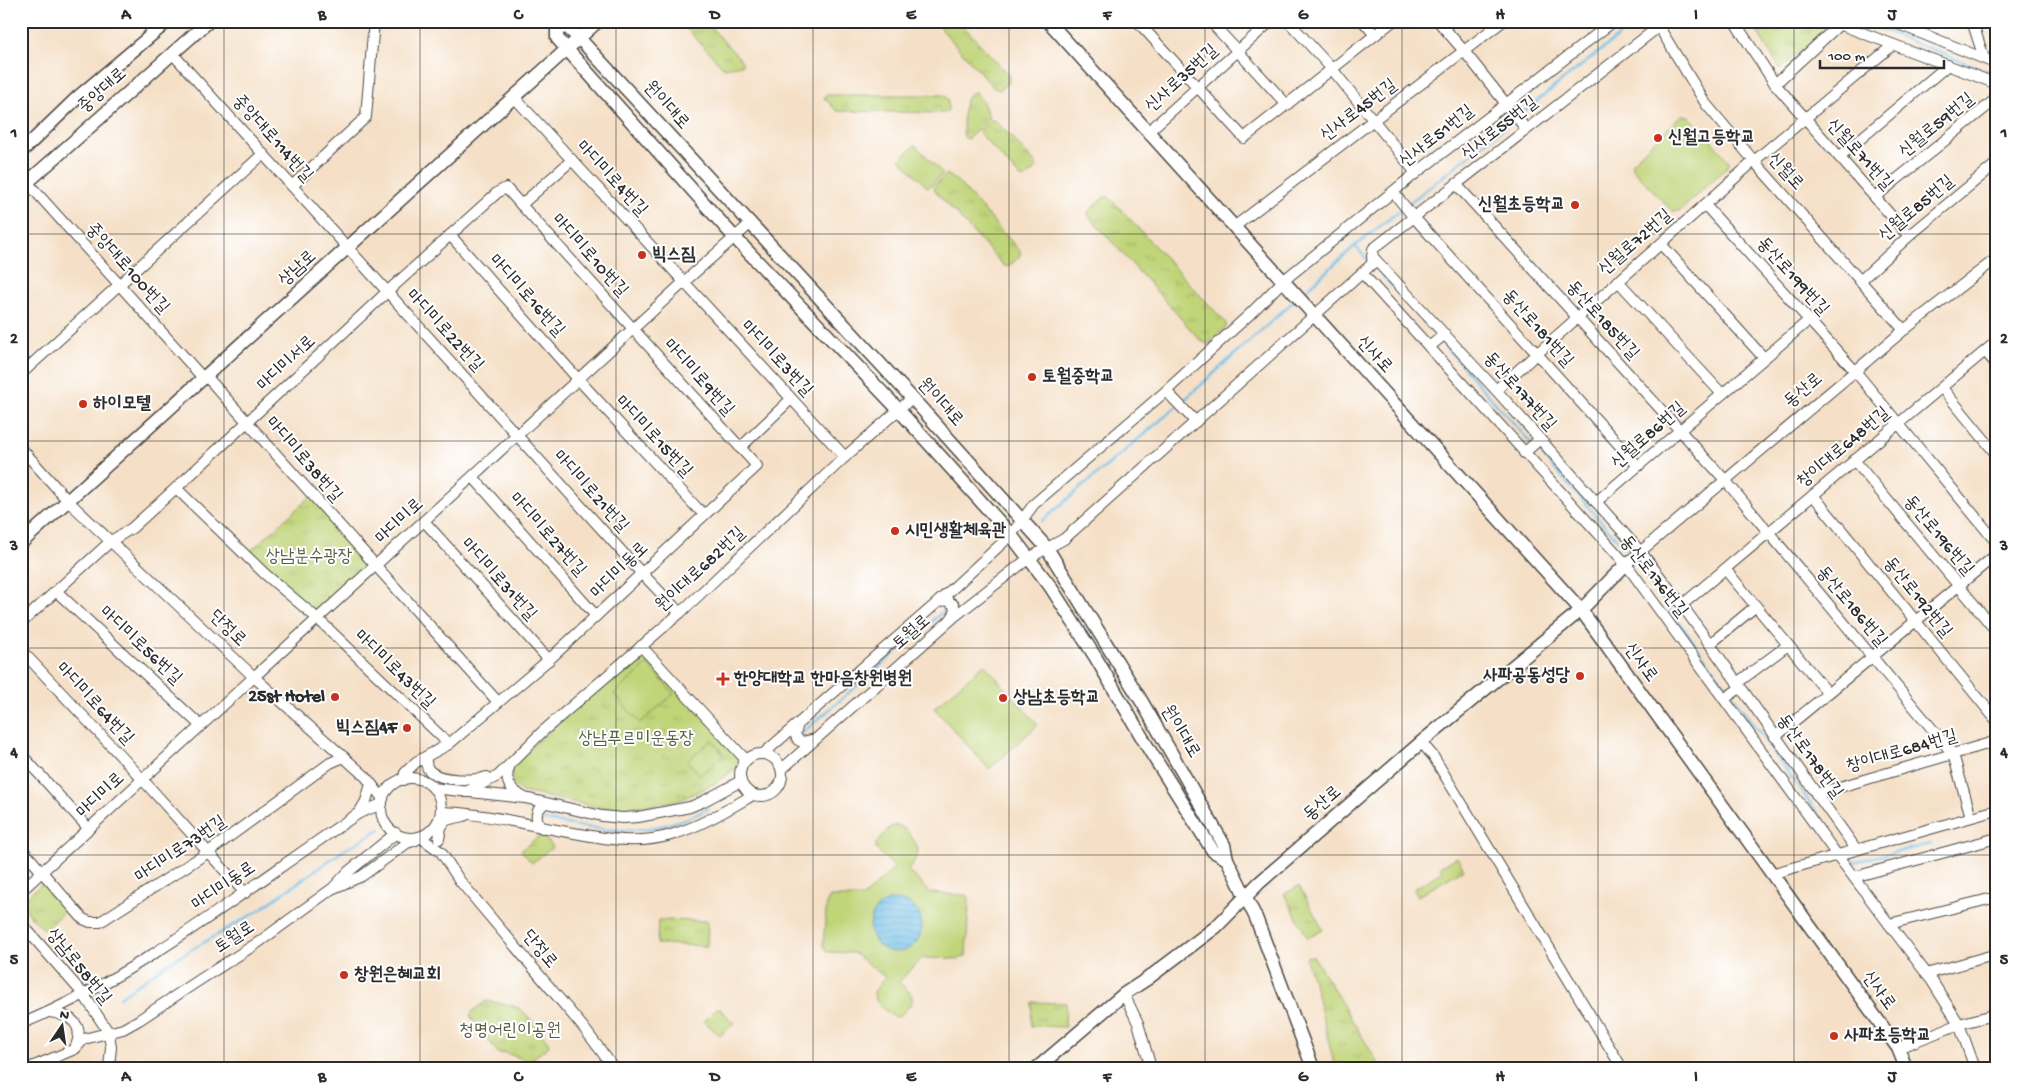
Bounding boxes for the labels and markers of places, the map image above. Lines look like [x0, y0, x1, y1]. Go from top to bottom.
place label: 신월고등학교 [1668, 127, 1755, 149]
marker: 신월고등학교 [1652, 132, 1664, 144]
place label: 신월초등학교 [1478, 194, 1565, 216]
marker: 신월초등학교 [1569, 199, 1581, 211]
place label: 빅스짐 [652, 245, 696, 266]
marker: 빅스짐 [636, 249, 648, 261]
place label: 토월중학교 [1042, 366, 1114, 388]
marker: 토월중학교 [1026, 371, 1038, 383]
place label: 하이모텔 [93, 394, 151, 415]
marker: 하이모텔 [77, 398, 89, 410]
place label: 시민생활체육관 [905, 520, 1007, 542]
marker: 시민생활체육관 [889, 525, 901, 537]
place label: 사파공동성당 [1483, 666, 1571, 687]
place label: 한양대학교 한마음창원병원 [733, 669, 912, 690]
marker: 사파공동성당 [1574, 670, 1586, 682]
marker: 한양대학교 한마음창원병원 [716, 672, 730, 686]
place label: 25st Hotel [248, 687, 325, 708]
place label: 상남초등학교 [1013, 688, 1100, 709]
marker: 25st Hotel [329, 691, 341, 703]
marker: 상남초등학교 [997, 692, 1009, 704]
place label: 빅스짐4F [336, 718, 399, 739]
marker: 빅스짐4F [401, 722, 413, 734]
place label: 창원은혜교회 [354, 965, 441, 986]
marker: 창원은혜교회 [338, 969, 350, 981]
place label: 사파초등학교 [1844, 1026, 1931, 1047]
marker: 사파초등학교 [1828, 1030, 1840, 1042]

